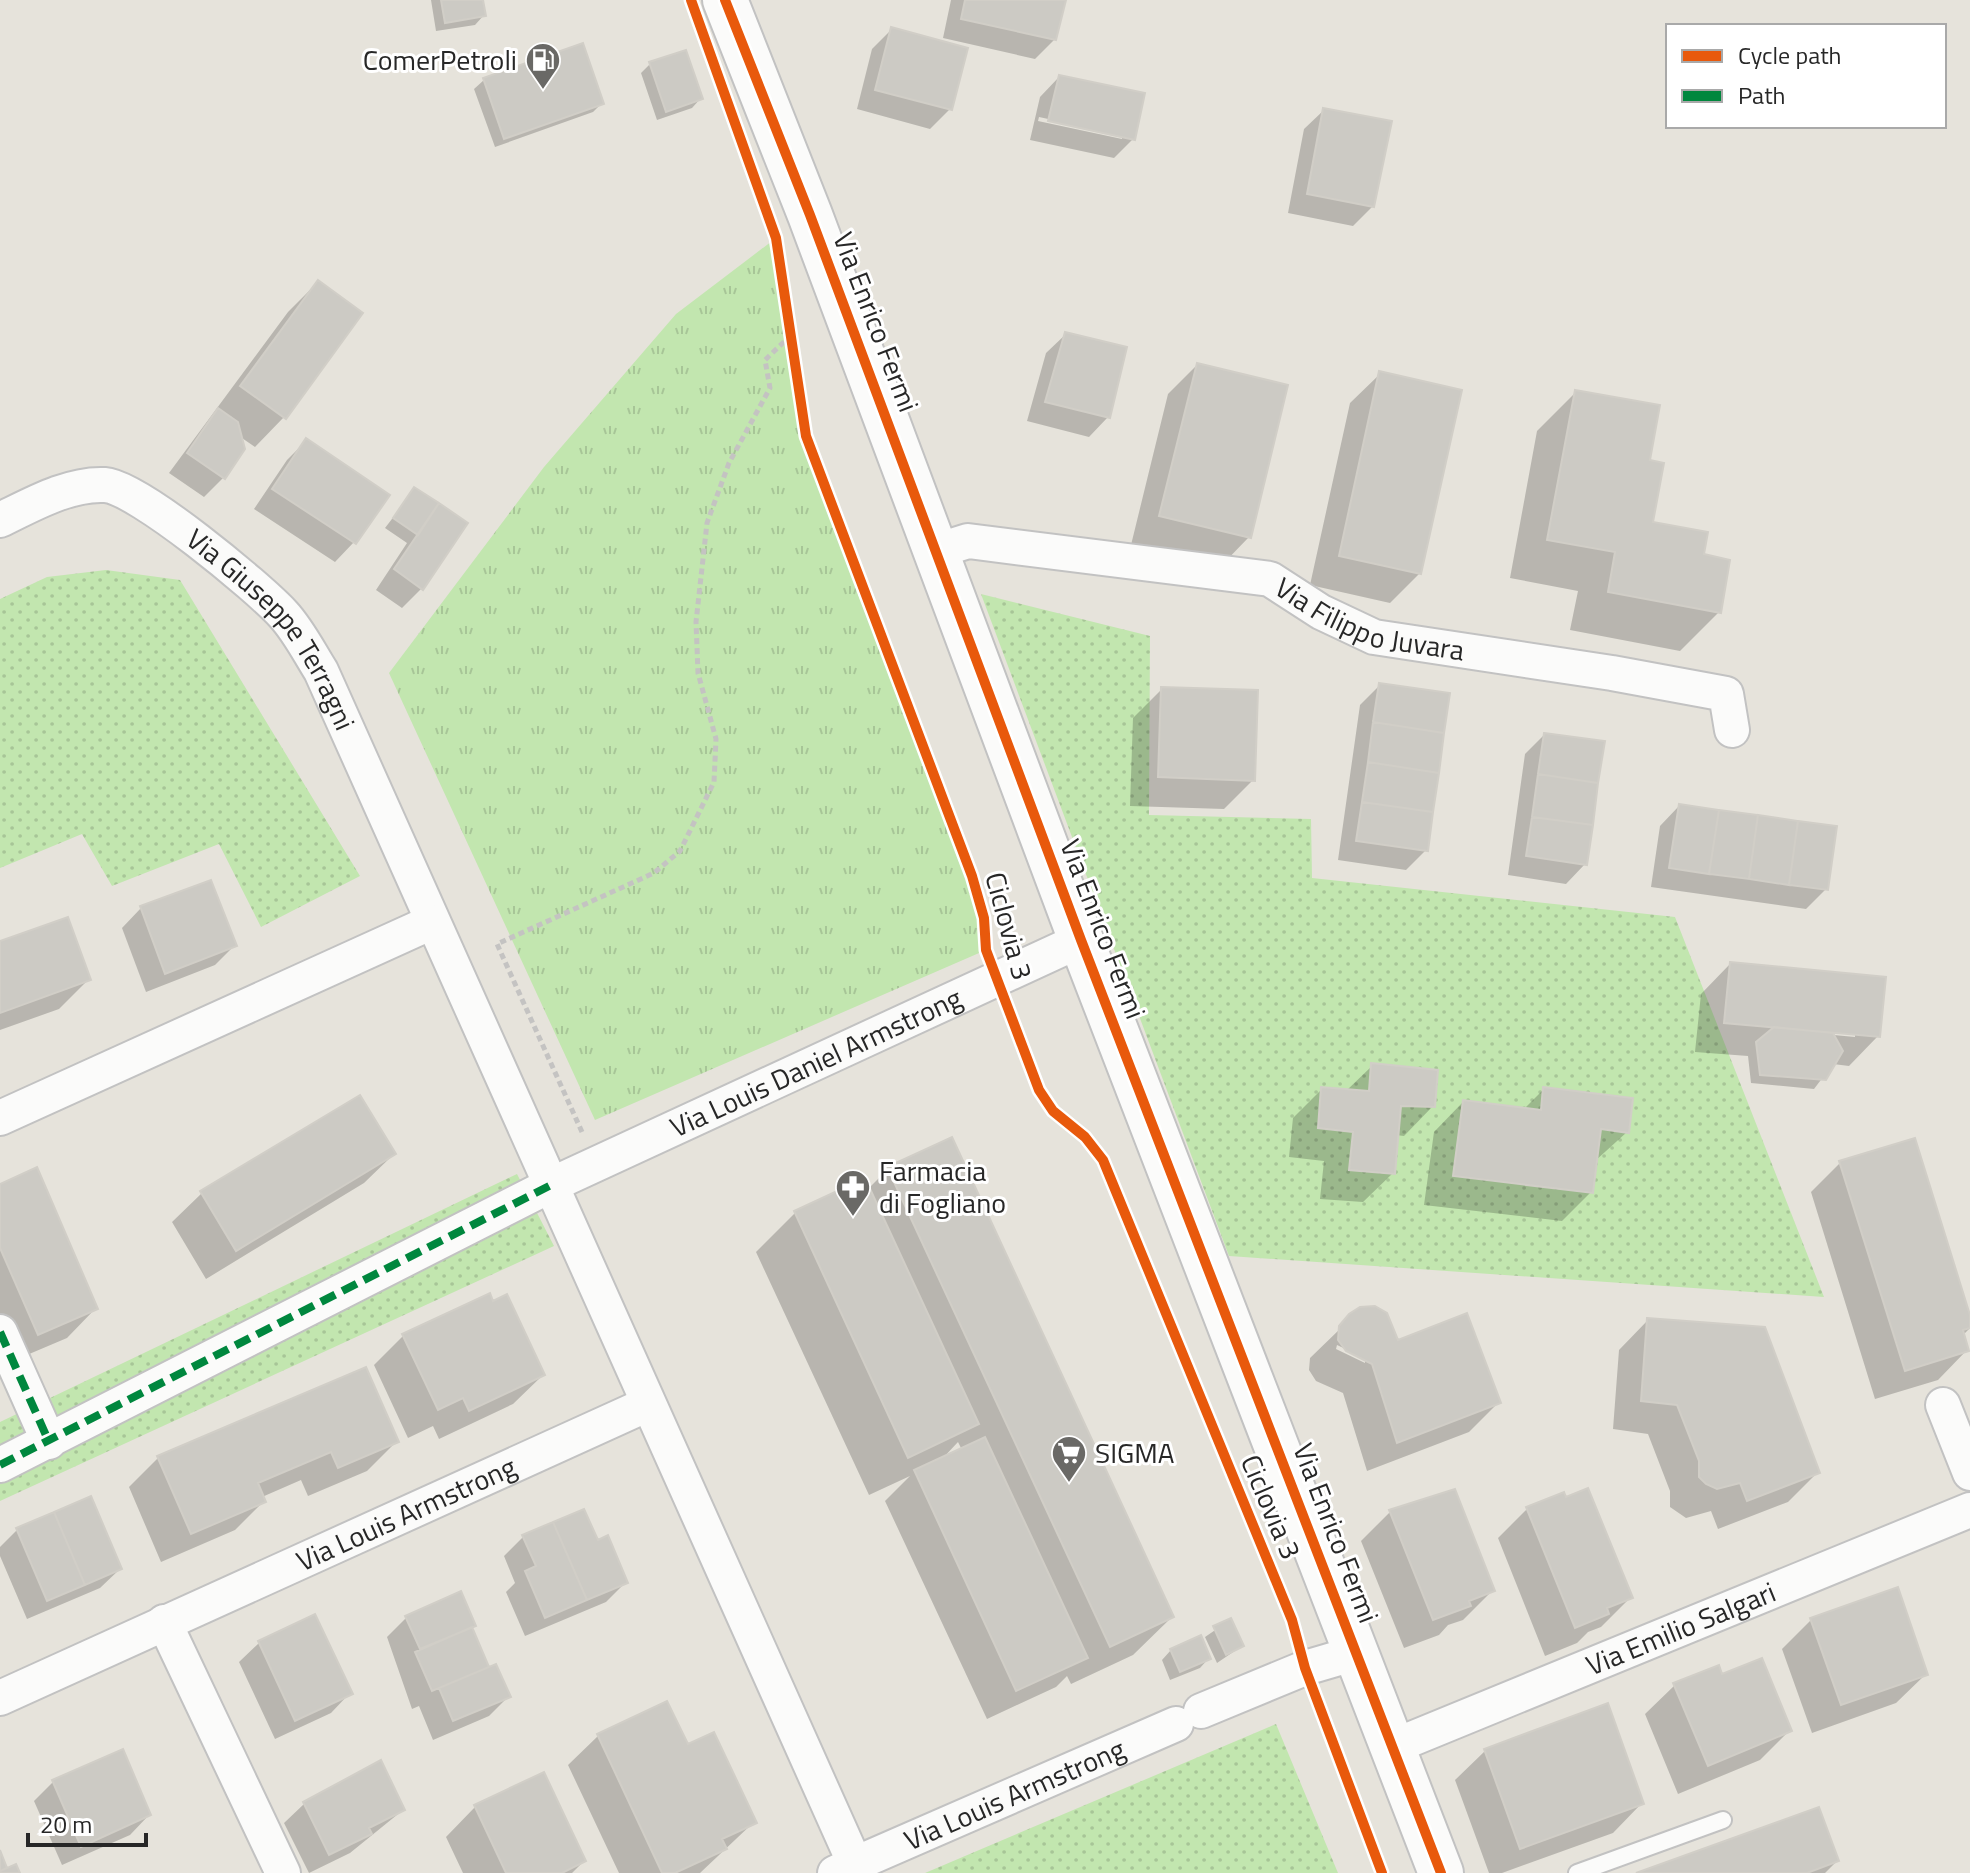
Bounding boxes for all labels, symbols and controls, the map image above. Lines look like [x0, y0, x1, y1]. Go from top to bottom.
legend [1666, 24, 1946, 128]
text: Cycle path [1738, 37, 1841, 73]
place label: ComerPetroli [363, 38, 517, 81]
fuel station icon: ComerPetroli [524, 41, 562, 91]
text: Path [1738, 77, 1785, 113]
street label: Via Enrico Fermi [822, 226, 931, 418]
street label: Via Giuseppe Terragni [177, 517, 367, 737]
street label: Via Filippo Juvara [1267, 566, 1467, 671]
street label: Via Enrico Fermi [1049, 833, 1158, 1025]
street label: Ciclovia 3 [974, 867, 1044, 985]
street label: Via Louis Daniel Armstrong [663, 976, 969, 1148]
place label: Farmacia di Fogliano [879, 1149, 1006, 1224]
pharmacy icon: Farmacia di Fogliano [834, 1168, 872, 1218]
place label: SIGMA [1095, 1431, 1175, 1474]
supermarket icon: SIGMA [1050, 1434, 1088, 1484]
street label: Via Enrico Fermi [1282, 1437, 1391, 1629]
street label: Via Louis Armstrong [289, 1445, 523, 1582]
street label: Ciclovia 3 [1230, 1448, 1313, 1566]
street label: Via Emilio Salgari [1579, 1570, 1782, 1686]
street label: Via Louis Armstrong [897, 1727, 1132, 1861]
scale bar [28, 1797, 146, 1847]
text: 20 m [40, 1806, 92, 1842]

